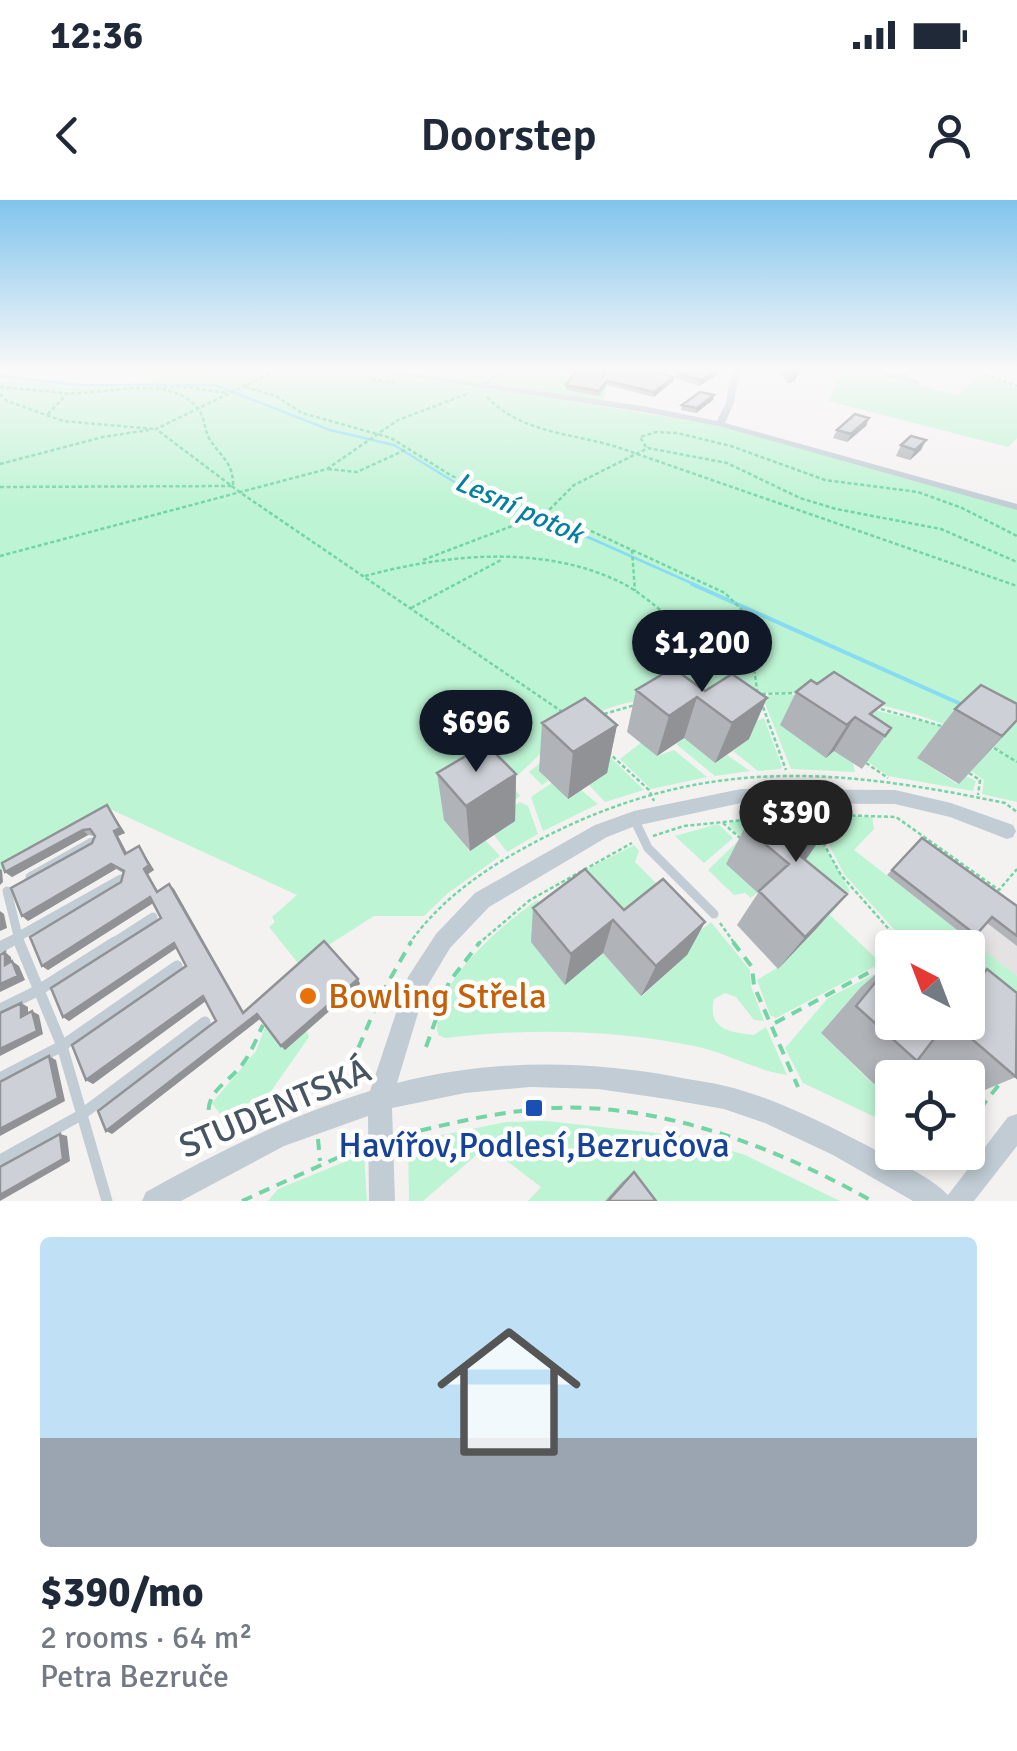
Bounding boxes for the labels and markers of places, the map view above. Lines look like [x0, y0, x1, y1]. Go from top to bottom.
pin: $1,200 [621, 610, 783, 695]
pin: $696 [417, 690, 535, 775]
pin: $390 [737, 780, 855, 865]
place label: Bowling Střela [328, 975, 547, 1018]
marker: Bowling Střela [297, 985, 319, 1007]
marker: Havířov,Podlesí,Bezručova [523, 1097, 545, 1119]
place label: Havířov,Podlesí,Bezručova [338, 1124, 730, 1167]

